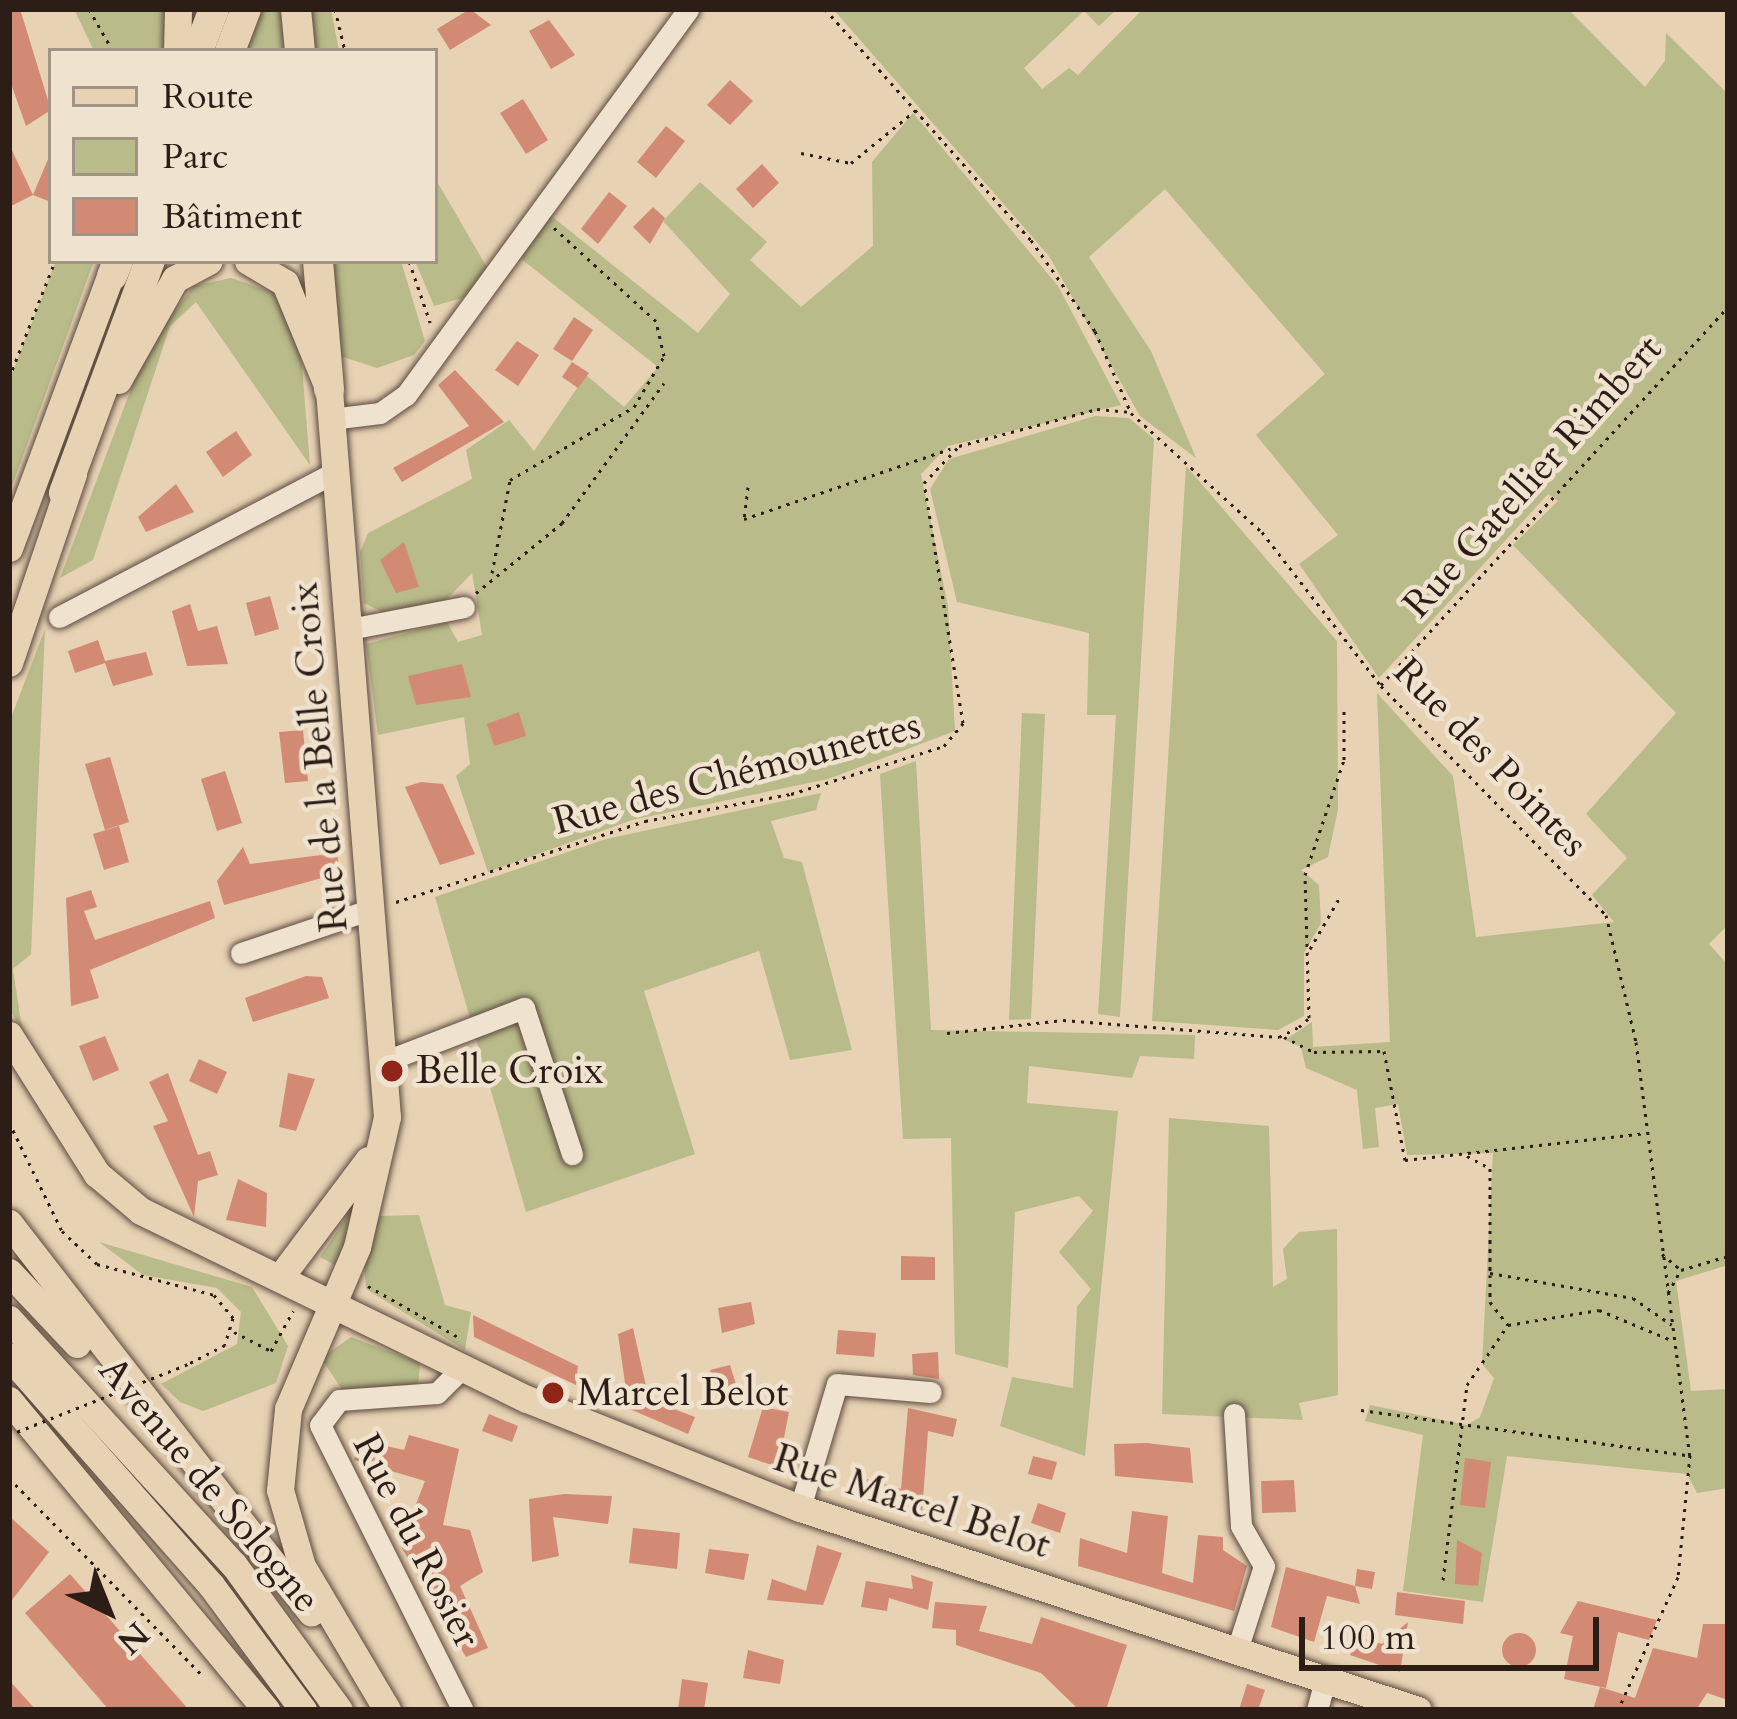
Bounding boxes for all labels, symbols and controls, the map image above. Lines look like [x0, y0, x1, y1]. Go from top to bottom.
legend [48, 48, 438, 264]
text: Route [162, 72, 254, 121]
text: Parc [162, 132, 228, 181]
text: Bâtiment [162, 192, 302, 241]
street label: Rue Gatellier Rimbert [1394, 326, 1672, 628]
street label: Rue de la Belle Croix [281, 580, 359, 934]
street label: Rue des Pointes [1383, 649, 1597, 867]
street label: Rue des Chémounettes [548, 702, 926, 846]
place label: Belle Croix [416, 1048, 604, 1094]
marker: Belle Croix [379, 1058, 405, 1084]
street label: Avenue de Sologne [88, 1348, 330, 1622]
place label: Marcel Belot [577, 1370, 788, 1416]
marker: Marcel Belot [540, 1380, 566, 1406]
street label: Rue du Rosier [342, 1426, 490, 1656]
street label: Rue Marcel Belot [768, 1435, 1056, 1569]
north arrow [48, 1551, 168, 1671]
scale bar [1305, 1593, 1605, 1667]
text: N [107, 1611, 159, 1664]
text: 100 m [1320, 1613, 1415, 1662]

